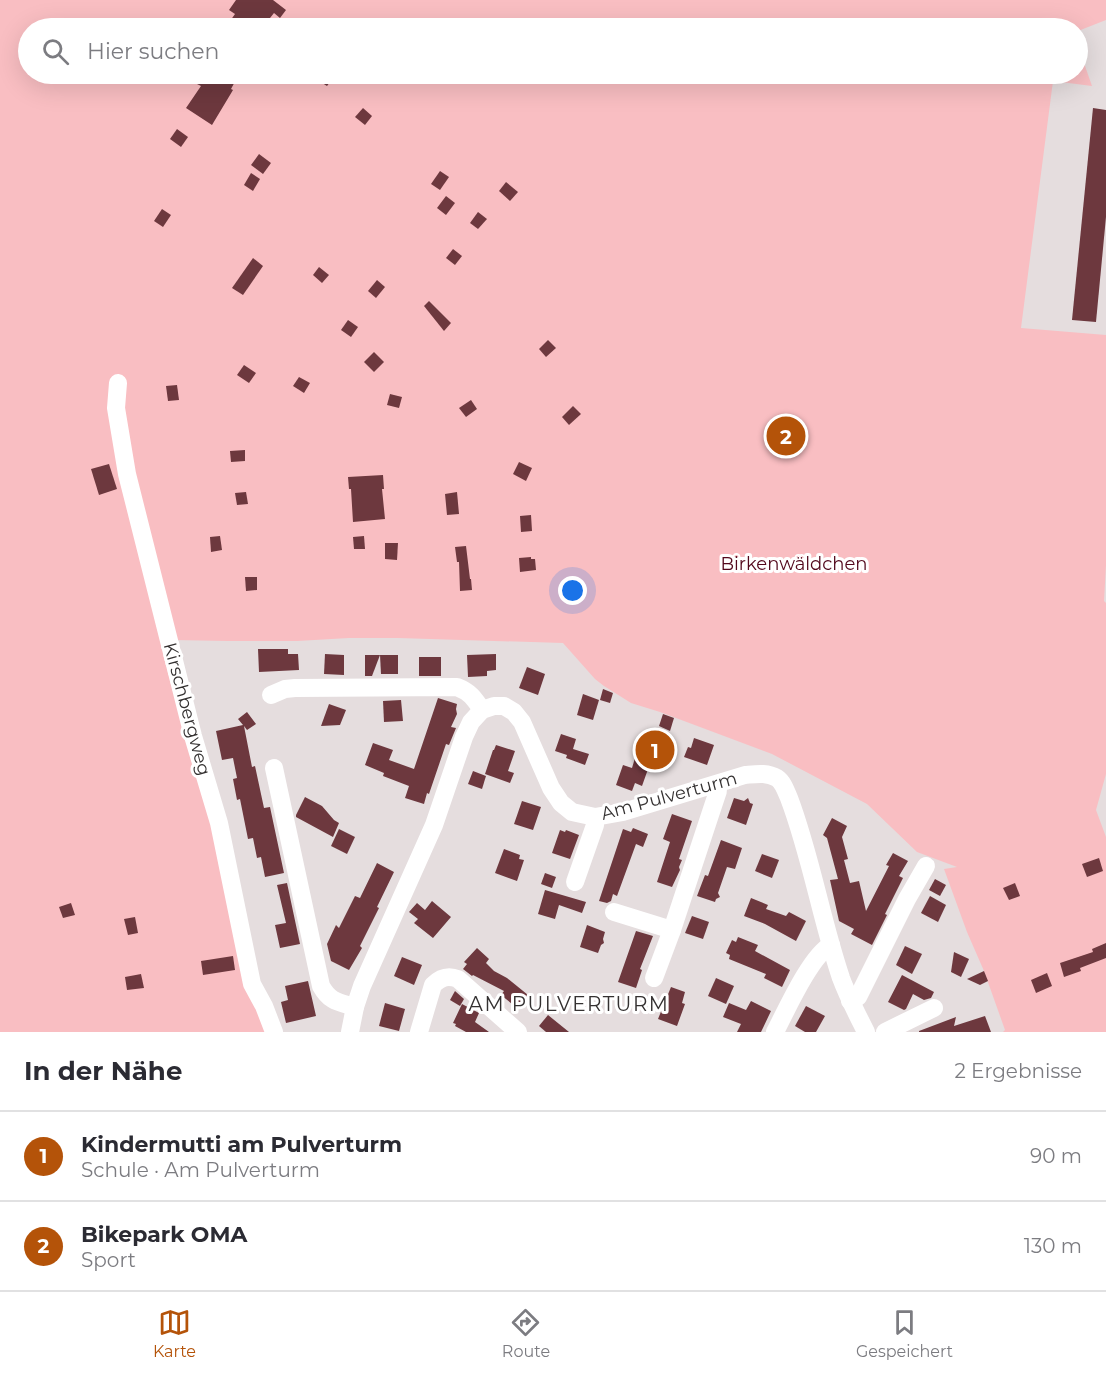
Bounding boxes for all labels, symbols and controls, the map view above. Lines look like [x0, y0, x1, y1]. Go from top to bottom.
search box [18, 18, 1088, 84]
icon: search [39, 35, 72, 68]
text: Hier suchen [87, 38, 219, 65]
pin: 2 [766, 414, 806, 458]
park label: Birkenwäldchen [720, 553, 868, 575]
your location [558, 576, 587, 605]
street label: Kirschbergweg [159, 640, 215, 778]
pin: 1 [636, 728, 674, 772]
street label: Am Pulverturm [599, 767, 739, 825]
district label: AM PULVERTURM [469, 992, 669, 1016]
text: In der Nähe [24, 1055, 182, 1087]
text: 2 Ergebnisse [954, 1059, 1082, 1083]
text: Kindermutti am Pulverturm [81, 1131, 402, 1158]
text: 1 [40, 1144, 47, 1168]
text: 90 m [1030, 1144, 1082, 1168]
text: Schule · Am Pulverturm [81, 1158, 320, 1182]
text: Bikepark OMA [81, 1221, 247, 1248]
text: 2 [38, 1234, 49, 1258]
text: 130 m [1024, 1234, 1082, 1258]
text: Sport [81, 1248, 136, 1272]
tab: Karte [153, 1306, 196, 1361]
tab: Route [502, 1306, 550, 1361]
tab: Gespeichert [856, 1306, 953, 1361]

